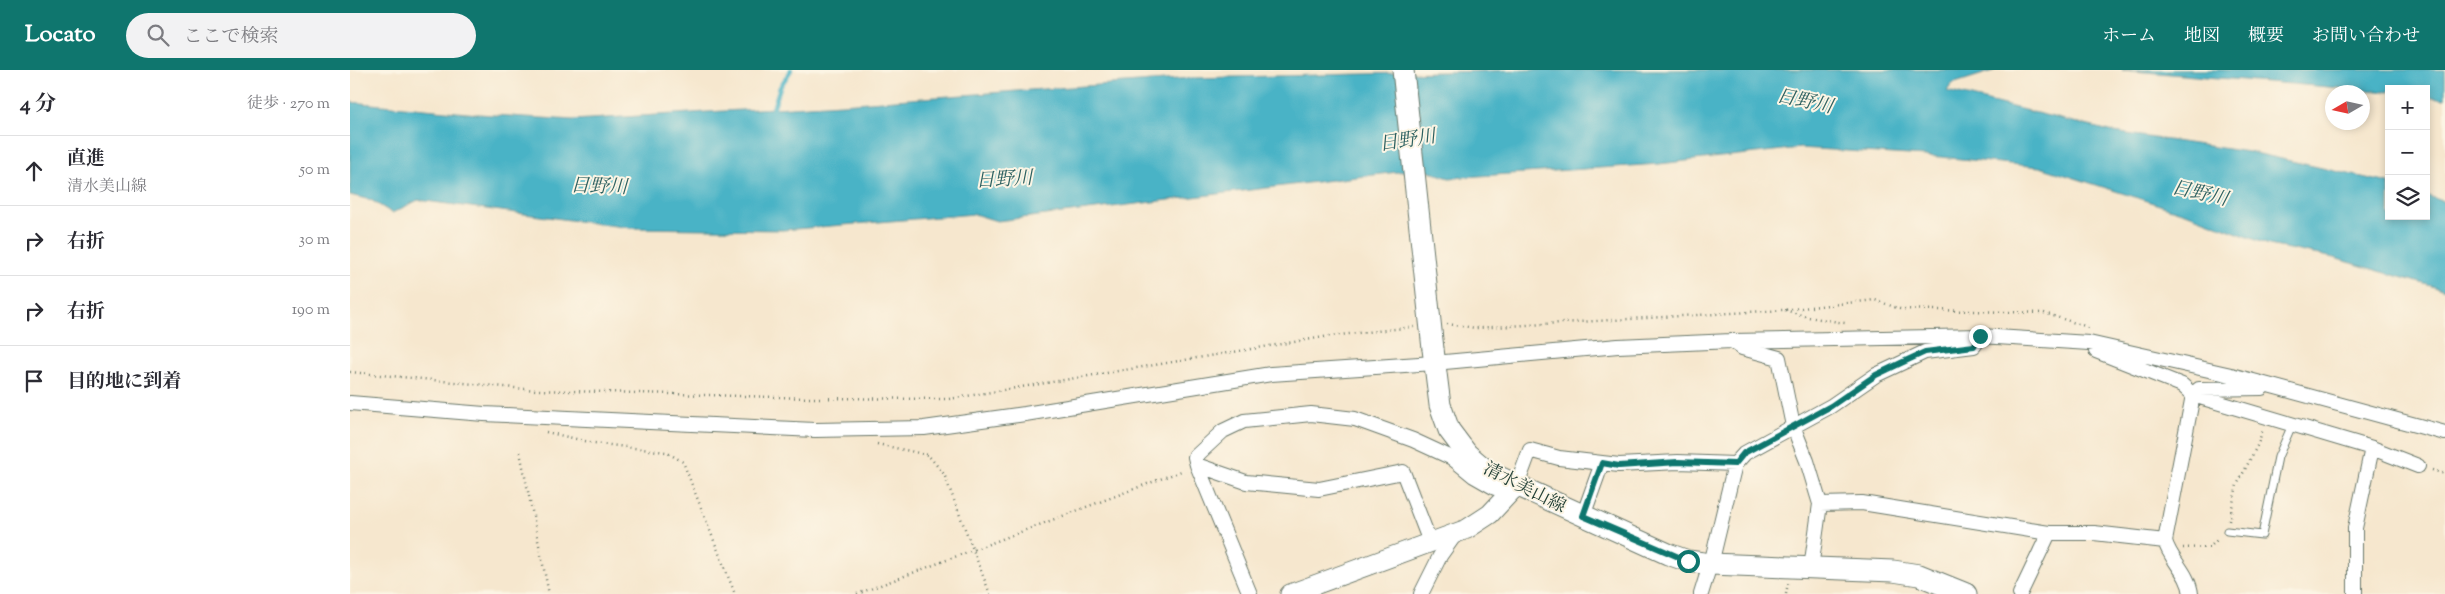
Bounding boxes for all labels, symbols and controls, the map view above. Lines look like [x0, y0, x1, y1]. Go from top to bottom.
search box [126, 13, 476, 58]
text: Locato [25, 18, 96, 52]
icon: search [144, 21, 172, 49]
text: ここで検索 [184, 24, 279, 51]
text: ホーム [2102, 24, 2156, 50]
text: 地図 [2184, 24, 2220, 50]
text: 概要 [2248, 24, 2284, 50]
text: お問い合わせ [2312, 24, 2420, 50]
water label: 日野川 [1774, 83, 1837, 122]
north arrow [2325, 85, 2370, 130]
map controls [2385, 85, 2430, 220]
button: + [2385, 85, 2430, 130]
text: 4 分 [20, 90, 56, 120]
text: 徒歩 · 270 m [247, 93, 330, 116]
water label: 日野川 [1377, 123, 1440, 159]
button: − [2385, 130, 2430, 175]
text: 直進 [67, 146, 105, 173]
icon: ahead [20, 157, 48, 185]
text: 50 m [299, 159, 330, 182]
water label: 日野川 [975, 165, 1035, 195]
water label: 日野川 [570, 173, 630, 202]
water label: 日野川 [2169, 175, 2232, 214]
button: layers [2385, 175, 2430, 220]
text: 清水美山線 [67, 176, 147, 199]
icon: right [20, 227, 48, 255]
text: 右折 [67, 229, 105, 256]
text: 30 m [299, 229, 330, 252]
icon: right [20, 297, 48, 325]
text: 右折 [67, 299, 105, 326]
text: 190 m [292, 299, 330, 322]
route end [1969, 325, 1992, 348]
icon: arrive [20, 367, 48, 395]
text: 目的地に到着 [67, 369, 181, 396]
street label: 清水美山線 [1478, 457, 1570, 521]
route start [1677, 550, 1700, 573]

